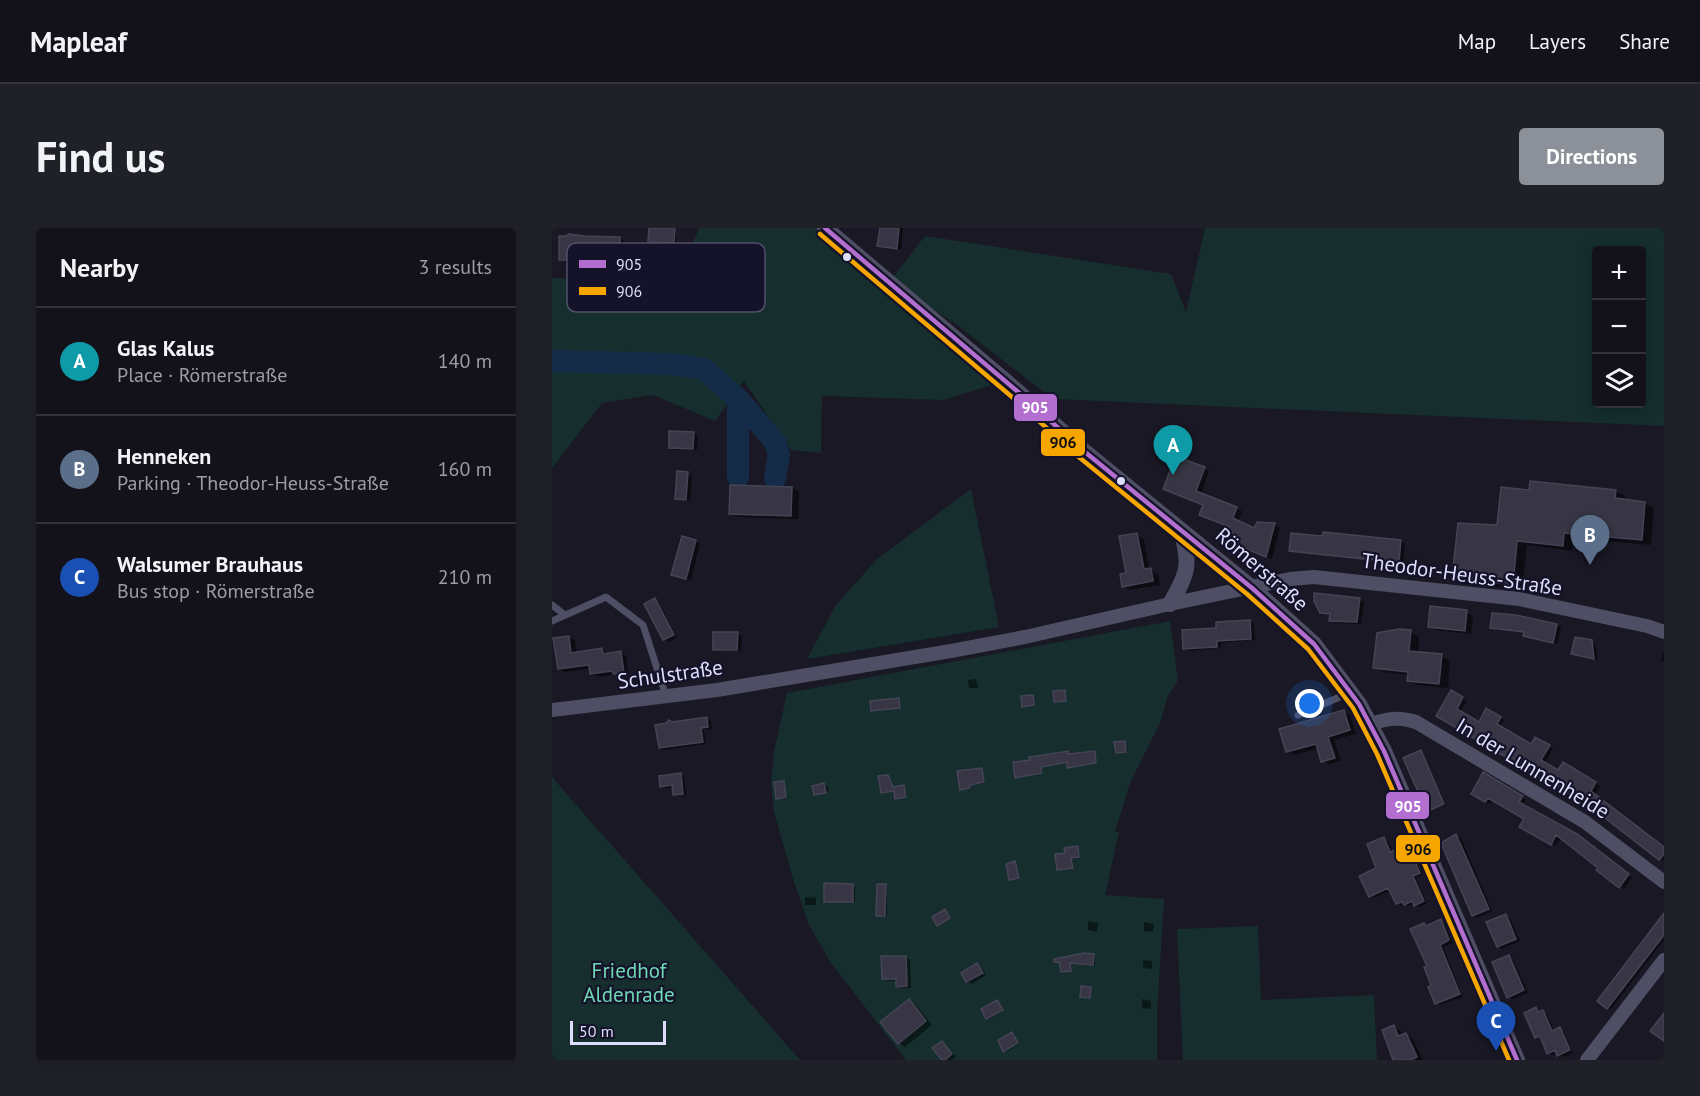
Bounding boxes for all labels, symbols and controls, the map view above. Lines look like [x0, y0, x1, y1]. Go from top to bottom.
text: Mapleaf [30, 23, 127, 60]
text: Map [1458, 28, 1496, 55]
text: Layers [1529, 28, 1586, 55]
text: Share [1619, 28, 1670, 55]
button: Directions [1519, 128, 1664, 185]
text: Find us [36, 129, 165, 184]
legend [567, 243, 765, 312]
map controls [1592, 246, 1646, 408]
button: + [1592, 246, 1646, 300]
text: Nearby [60, 251, 138, 284]
unlabelled marker [841, 251, 853, 263]
text: 3 results [419, 254, 492, 280]
text: 905 [616, 254, 642, 274]
text: 906 [616, 281, 642, 301]
button: − [1592, 300, 1646, 354]
text: Glas Kalus [117, 334, 214, 362]
text: A [73, 348, 86, 374]
text: 140 m [438, 348, 492, 374]
button: layers [1592, 354, 1646, 408]
text: Place · Römerstraße [117, 362, 287, 388]
line badge: 905 [1013, 393, 1058, 422]
text: 905 [1021, 397, 1049, 417]
pin: A [1154, 426, 1192, 475]
line badge: 906 [1040, 428, 1086, 457]
text: 906 [1049, 432, 1077, 452]
text: Henneken [117, 442, 211, 470]
text: B [74, 456, 85, 482]
text: 160 m [438, 456, 492, 482]
text: Parking · Theodor-Heuss-Straße [117, 470, 389, 496]
unlabelled marker [1115, 475, 1127, 487]
pin: B [1570, 516, 1610, 565]
street label: Römerstraße [1210, 521, 1314, 617]
street label: Theodor-Heuss-Straße [1360, 547, 1564, 601]
text: Walsumer Brauhaus [117, 550, 303, 578]
text: C [74, 564, 85, 590]
text: 210 m [438, 564, 492, 590]
text: Bus stop · Römerstraße [117, 578, 315, 604]
street label: Schulstraße [616, 653, 724, 695]
your location [1295, 689, 1324, 718]
street label: In der Lunnenheide [1451, 711, 1615, 825]
line badge: 905 [1385, 791, 1430, 820]
text: 905 [1394, 796, 1422, 816]
line badge: 906 [1395, 834, 1441, 863]
text: 906 [1404, 839, 1432, 859]
park label: Friedhof Aldenrade [583, 957, 675, 1008]
pin: C [1476, 1002, 1516, 1051]
scale bar [570, 1018, 666, 1046]
text: 50 m [579, 1021, 614, 1041]

